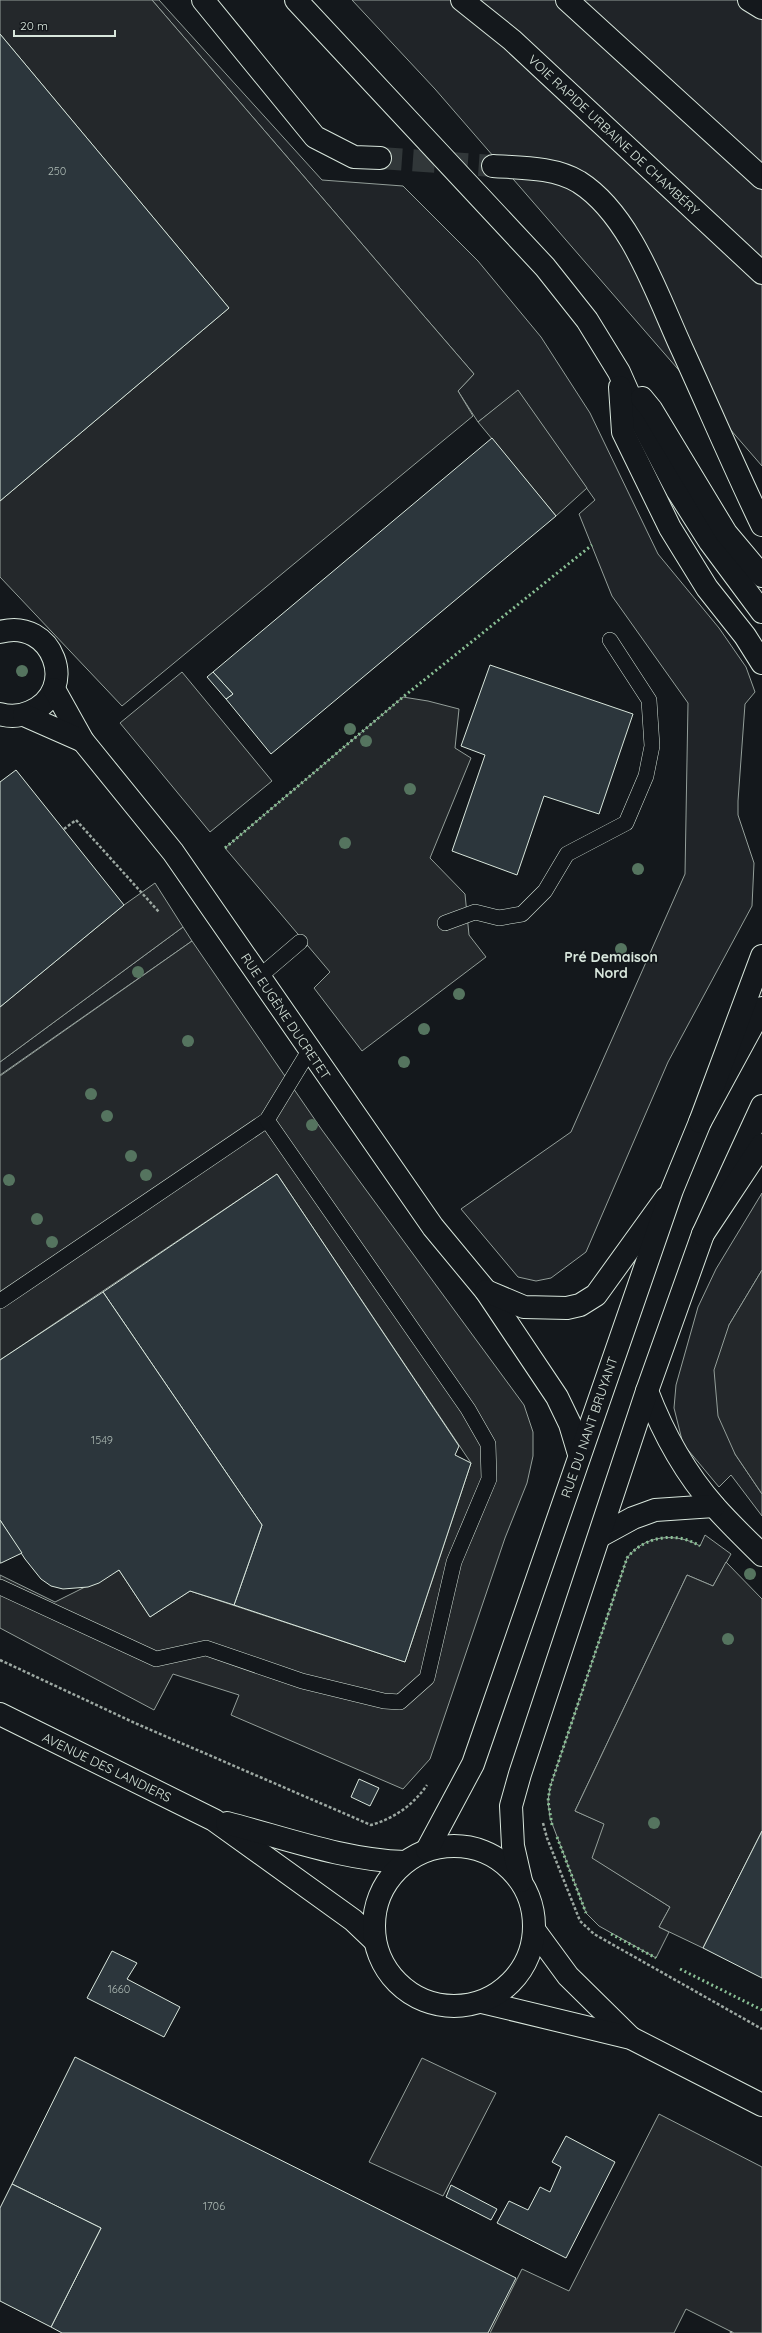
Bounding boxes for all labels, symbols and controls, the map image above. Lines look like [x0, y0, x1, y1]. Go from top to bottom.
scale bar [14, 12, 115, 38]
text: 20 m [20, 18, 48, 33]
street label: VOIE RAPIDE URBAINE DE CHAMBÉRY [525, 51, 704, 219]
house number: 250 [48, 164, 66, 178]
district label: Pré Demaison Nord [564, 948, 658, 982]
street label: RUE EUGÈNE DUCRETET [238, 950, 334, 1082]
street label: RUE DU NANT BRUYANT [557, 1354, 621, 1500]
house number: 1549 [91, 1433, 113, 1447]
street label: AVENUE DES LANDIERS [40, 1729, 174, 1805]
house number: 1660 [108, 1982, 130, 1996]
house number: 1706 [203, 2199, 225, 2213]

